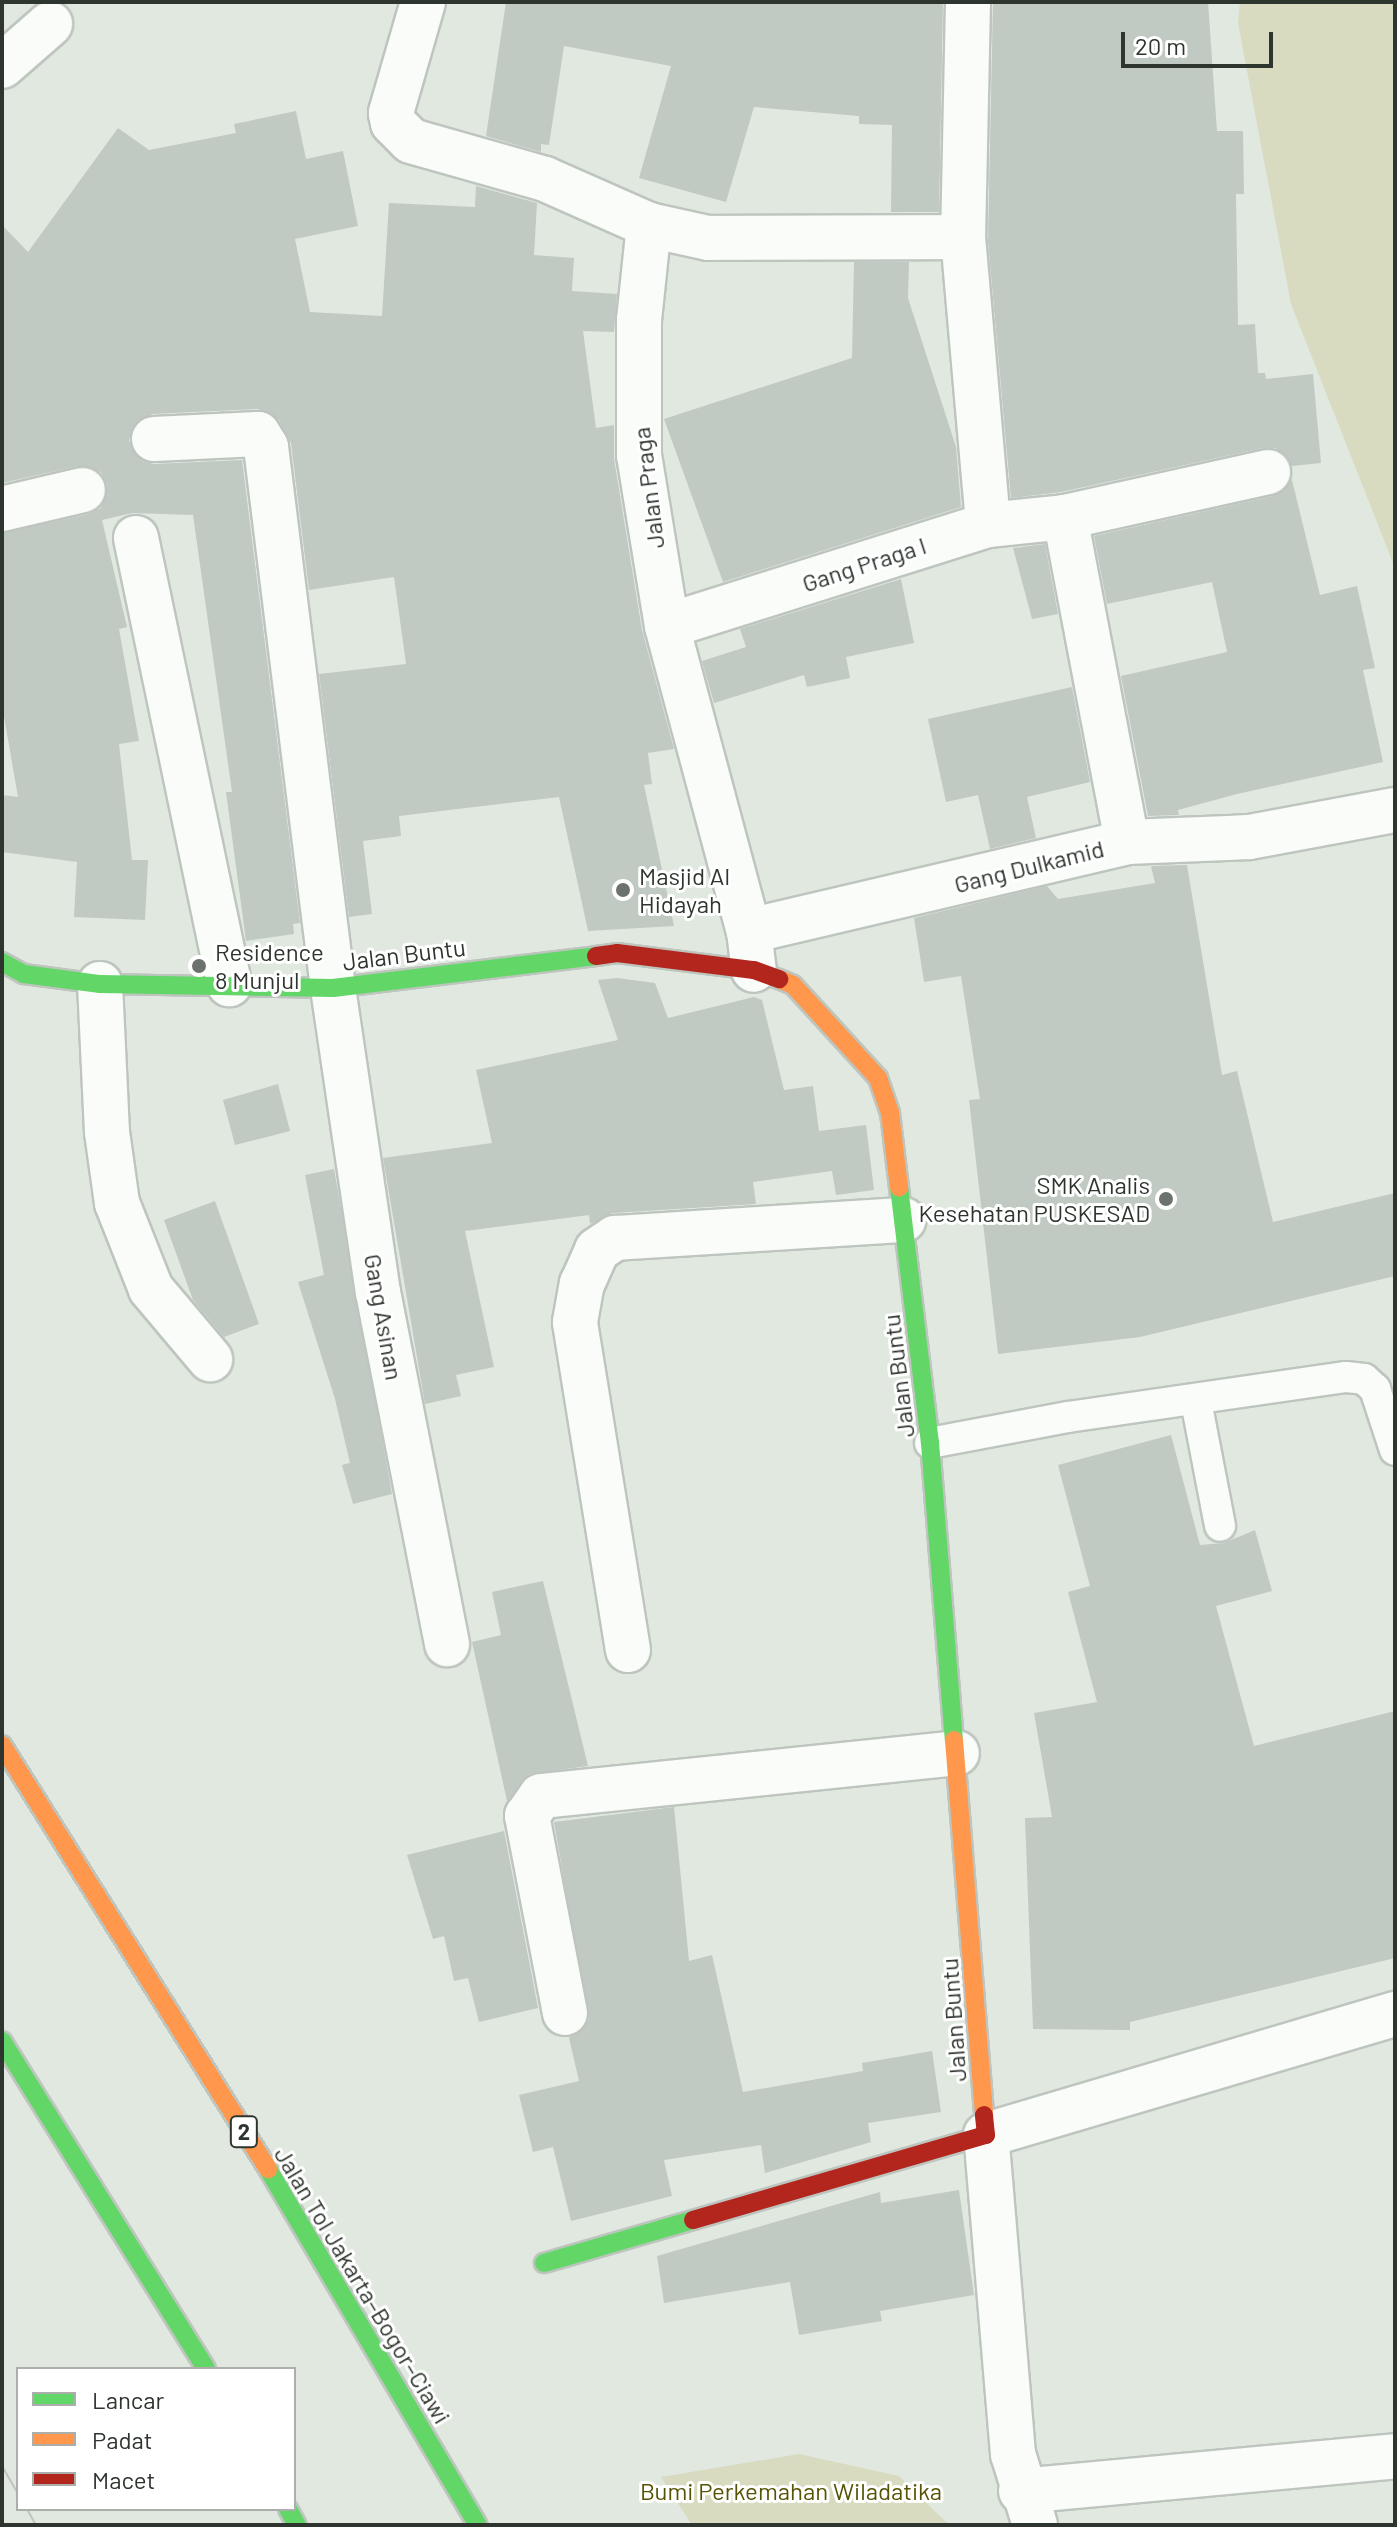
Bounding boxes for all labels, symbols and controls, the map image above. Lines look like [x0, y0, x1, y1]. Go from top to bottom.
scale bar [1125, 16, 1277, 66]
text: 20 m [1135, 31, 1186, 60]
street label: Jalan Praga [626, 426, 670, 550]
street label: Gang Praga I [798, 530, 930, 598]
street label: Gang Dulkamid [951, 833, 1107, 899]
place label: Masjid Al Hidayah [639, 862, 730, 918]
marker: Masjid Al Hidayah [614, 881, 632, 899]
street label: Jalan Buntu [341, 932, 467, 976]
place label: Residence 8 Munjul [215, 938, 324, 994]
marker: Residence 8 Munjul [190, 957, 208, 975]
place label: SMK Analis Kesehatan PUSKESAD [919, 1171, 1150, 1227]
marker: SMK Analis Kesehatan PUSKESAD [1157, 1190, 1175, 1208]
street label: Gang Asinan [359, 1252, 409, 1382]
street label: Jalan Buntu [876, 1313, 920, 1439]
street label: Jalan Buntu [934, 1957, 972, 2083]
road number: 2 [228, 2114, 260, 2150]
street label: Jalan Tol Jakarta–Bogor–Ciawi [269, 2141, 457, 2429]
legend [16, 2367, 296, 2511]
text: Lancar [92, 2385, 164, 2414]
text: Padat [92, 2425, 152, 2454]
text: Macet [92, 2465, 155, 2494]
park label: Bumi Perkemahan Wiladatika [640, 2477, 942, 2505]

